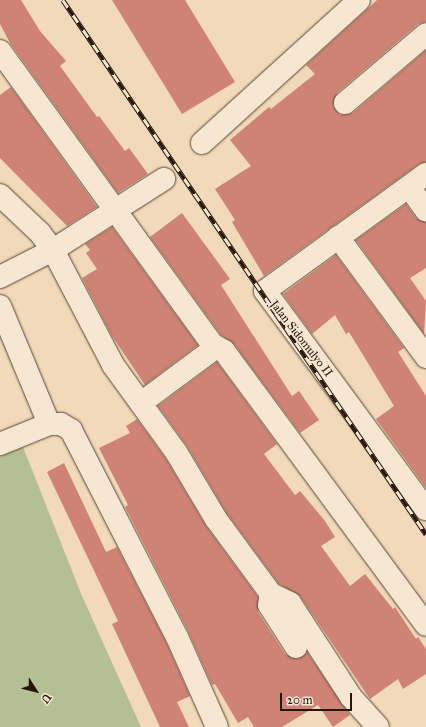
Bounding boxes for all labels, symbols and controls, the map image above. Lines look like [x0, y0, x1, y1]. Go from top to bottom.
street label: Jalan Sidomulyo II [267, 298, 335, 380]
north arrow [16, 671, 56, 711]
scale bar [282, 685, 354, 711]
text: U [38, 691, 54, 706]
text: 20 m [287, 693, 313, 707]

